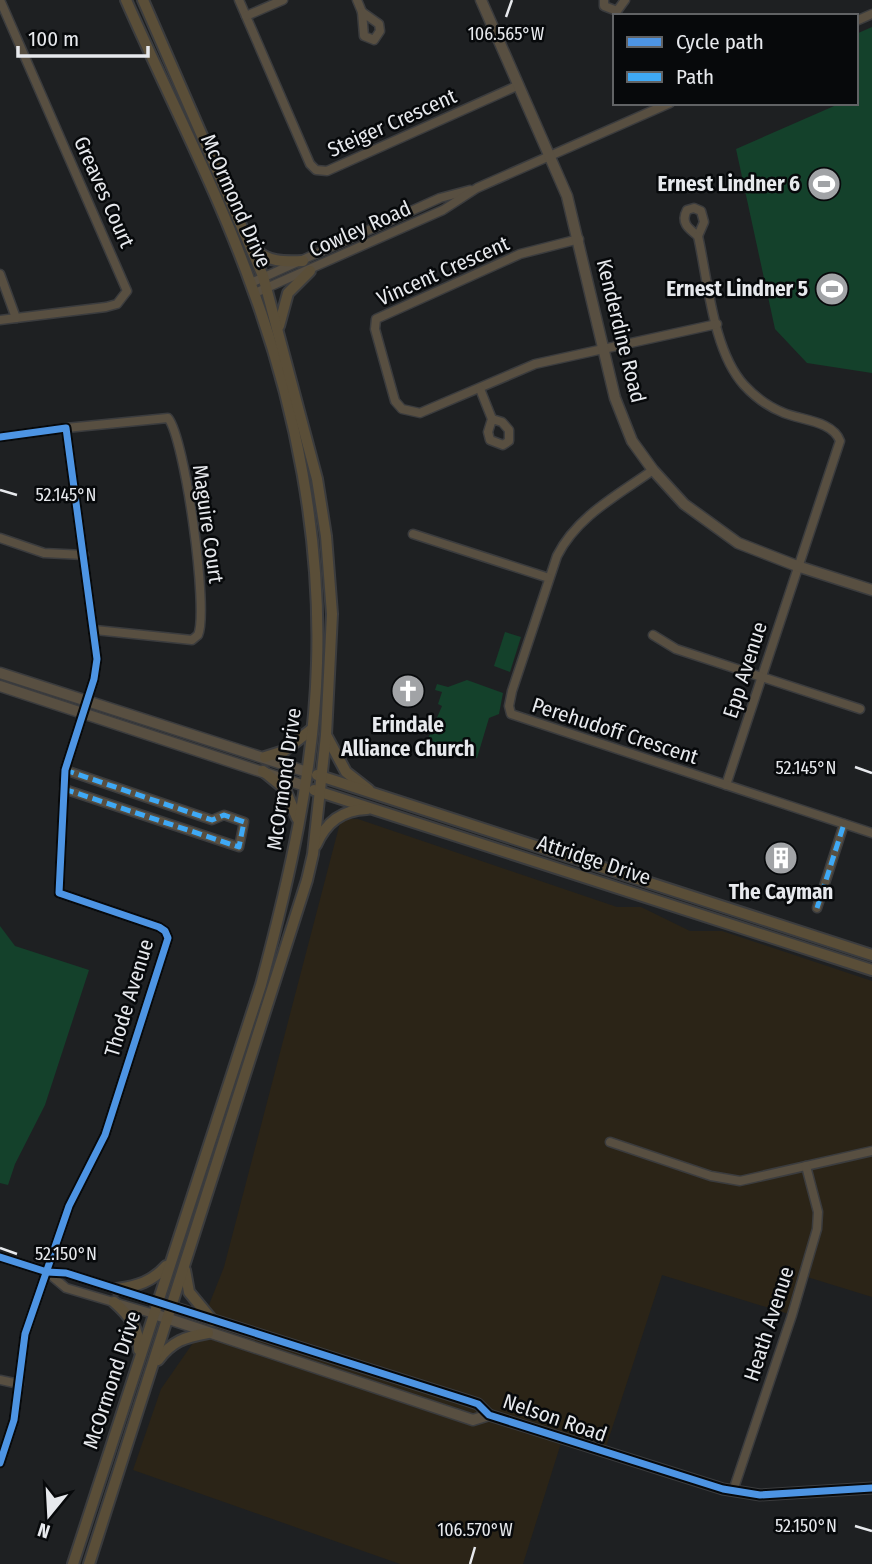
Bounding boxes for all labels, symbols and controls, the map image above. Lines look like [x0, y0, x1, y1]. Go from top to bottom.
scale bar [18, 14, 147, 58]
legend [613, 14, 858, 105]
text: 106.565°W [468, 23, 545, 45]
text: 100 m [28, 26, 79, 52]
text: Cycle path [676, 29, 764, 55]
text: Path [676, 64, 714, 90]
street label: Steiger Crescent [324, 83, 461, 163]
street label: McOrmond Drive [195, 130, 277, 272]
street label: Greaves Court [68, 132, 140, 252]
sports icon: Ernest Lindner 6 [805, 165, 843, 203]
place label: Ernest Lindner 6 [658, 171, 800, 197]
street label: Cowley Road [305, 195, 415, 263]
street label: Vincent Crescent [373, 230, 513, 312]
street label: Kenderdine Road [591, 256, 651, 406]
sports icon: Ernest Lindner 5 [813, 270, 851, 308]
place label: Ernest Lindner 5 [666, 276, 808, 302]
street label: Maguire Court [187, 463, 229, 585]
text: 52.145°N [35, 484, 97, 506]
street label: Epp Avenue [717, 618, 773, 722]
church icon: Erindale Alliance Church [389, 672, 427, 710]
street label: Perehudoff Crescent [529, 692, 702, 770]
street label: McOrmond Drive [261, 706, 307, 852]
place label: Erindale Alliance Church [340, 712, 475, 762]
text: 52.145°N [775, 757, 837, 779]
street label: Attridge Drive [534, 829, 654, 891]
building icon: The Cayman [762, 839, 800, 877]
place label: The Cayman [729, 879, 833, 905]
street label: Thode Avenue [99, 936, 159, 1060]
text: 52.150°N [35, 1243, 97, 1265]
street label: Heath Avenue [738, 1263, 800, 1385]
street label: McOrmond Drive [77, 1308, 147, 1452]
street label: Nelson Road [500, 1388, 610, 1448]
north arrow [14, 1480, 84, 1550]
text: 52.150°N [775, 1515, 837, 1537]
text: N [35, 1518, 53, 1543]
text: 106.570°W [437, 1519, 513, 1541]

